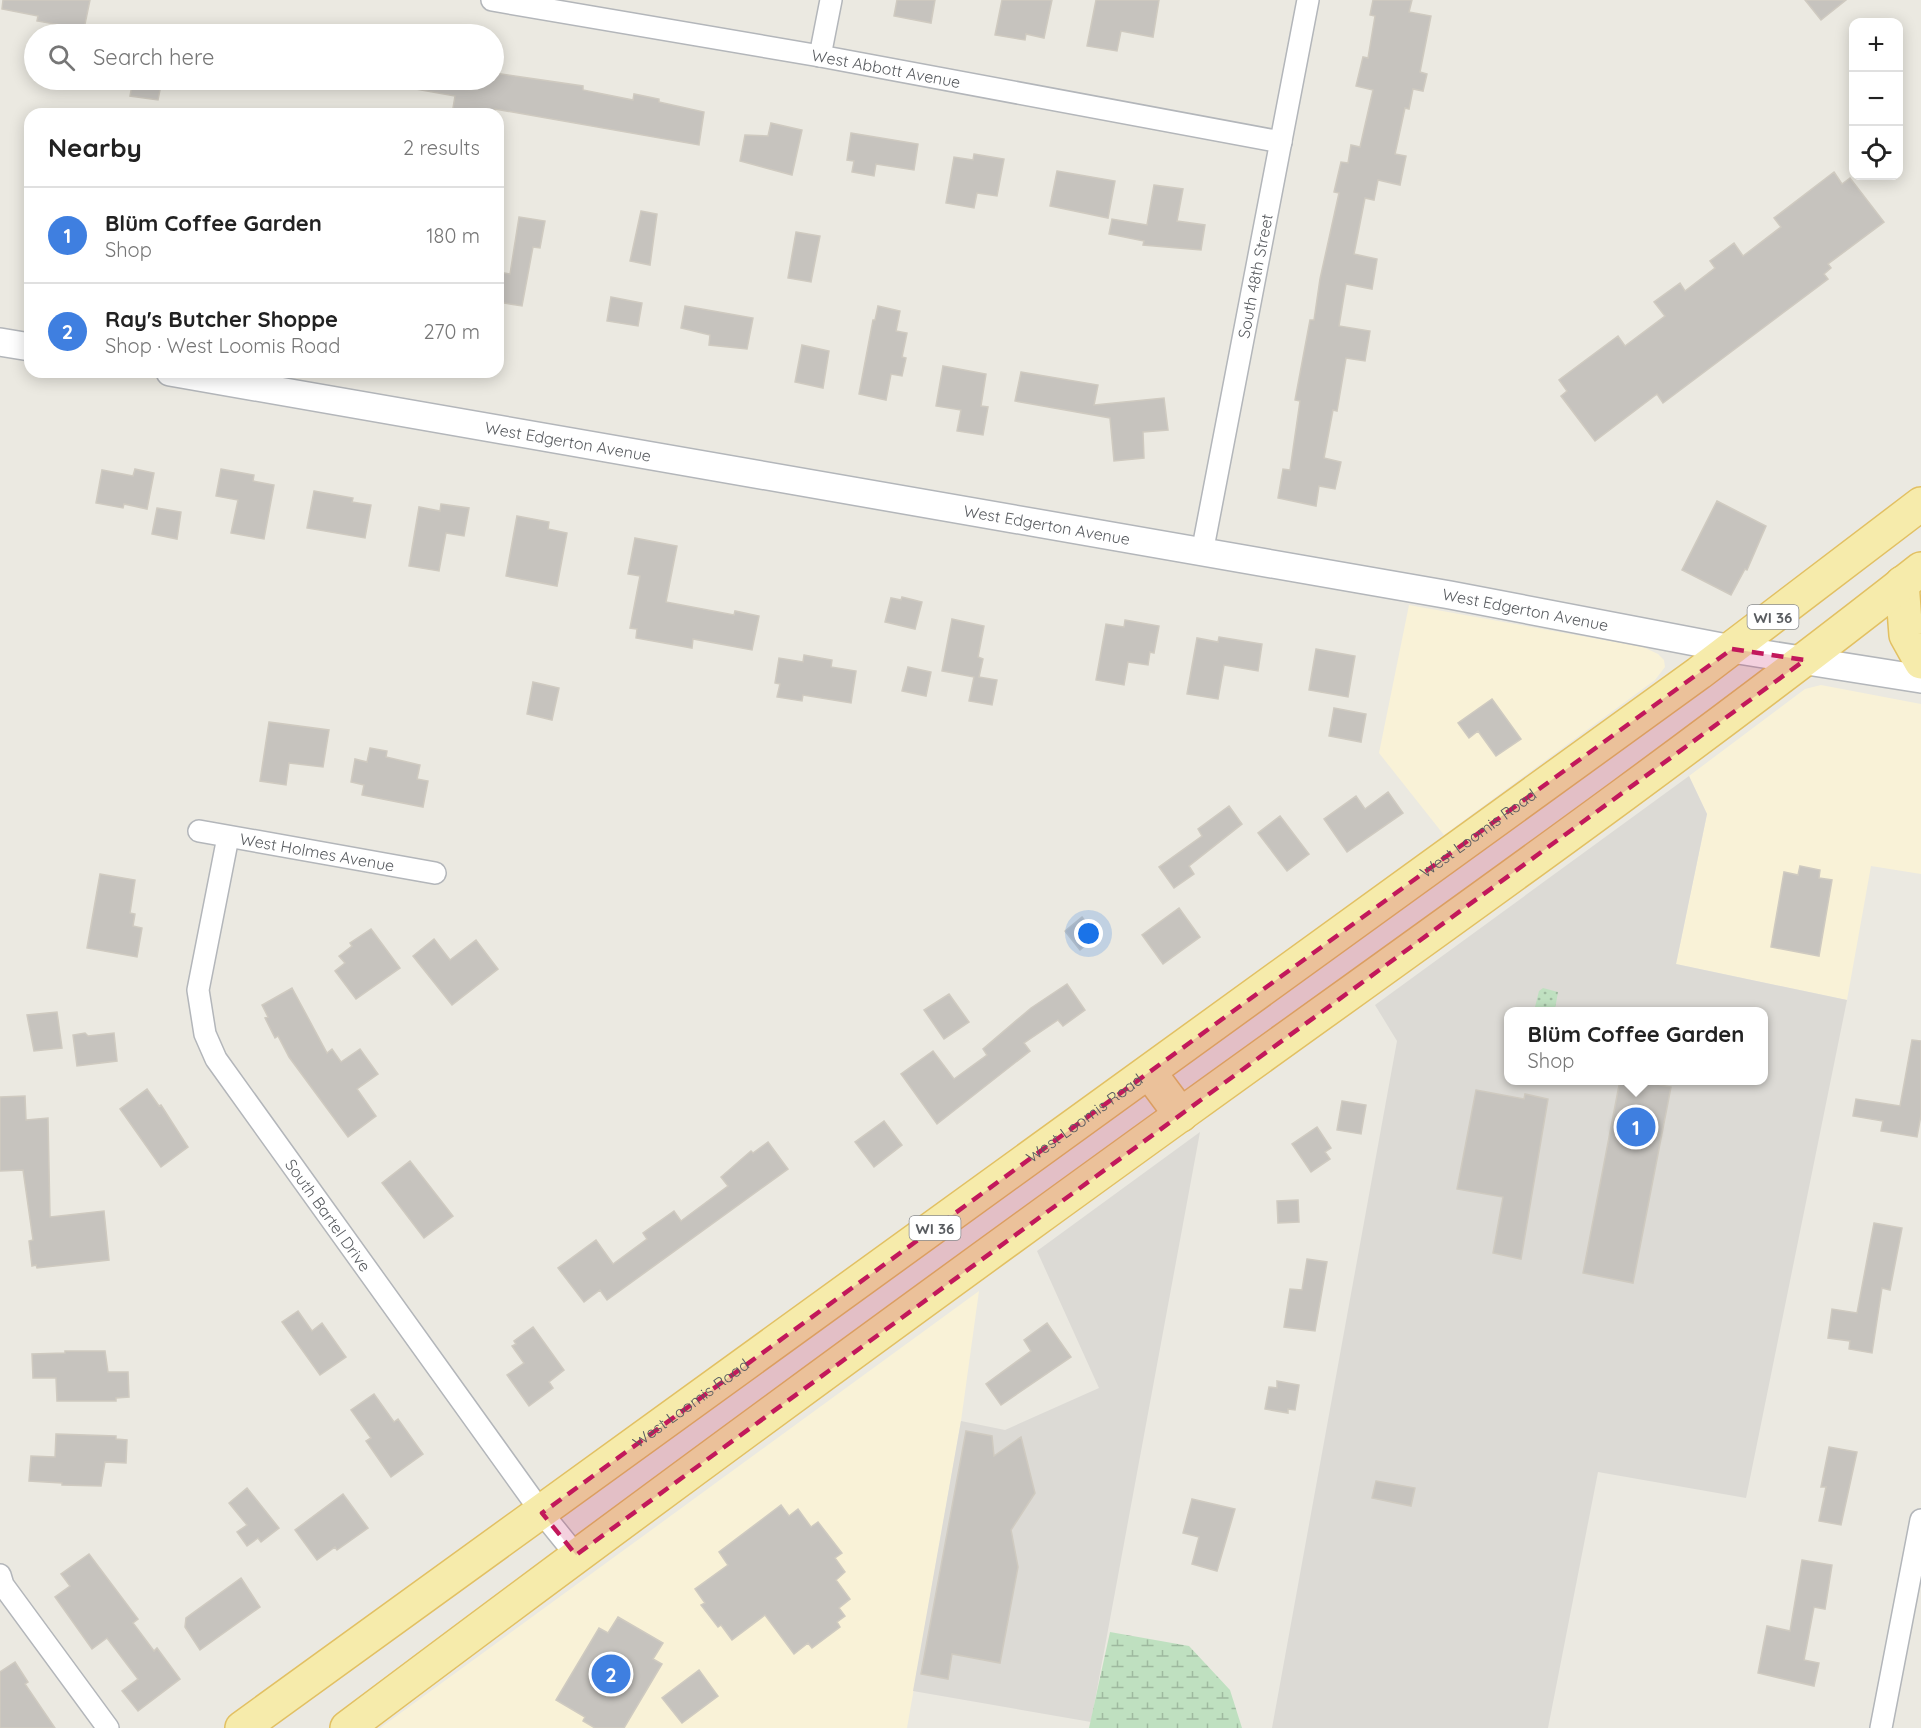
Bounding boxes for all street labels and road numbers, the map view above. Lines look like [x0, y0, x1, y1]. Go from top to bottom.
street label: West Abbott Avenue [810, 45, 962, 92]
street label: South 48th Street [1233, 212, 1277, 340]
street label: West Edgerton Avenue [483, 417, 653, 466]
street label: West Edgerton Avenue [962, 500, 1132, 549]
street label: West Edgerton Avenue [1441, 584, 1610, 635]
road number: WI 36 [1748, 605, 1798, 629]
street label: West Loomis Road [1416, 784, 1540, 882]
street label: West Holmes Avenue [238, 828, 396, 876]
street label: West Loomis Road [1022, 1069, 1147, 1167]
street label: South Bartel Drive [281, 1155, 375, 1275]
road number: WI 36 [910, 1216, 960, 1240]
street label: West Loomis Road [629, 1354, 753, 1452]

